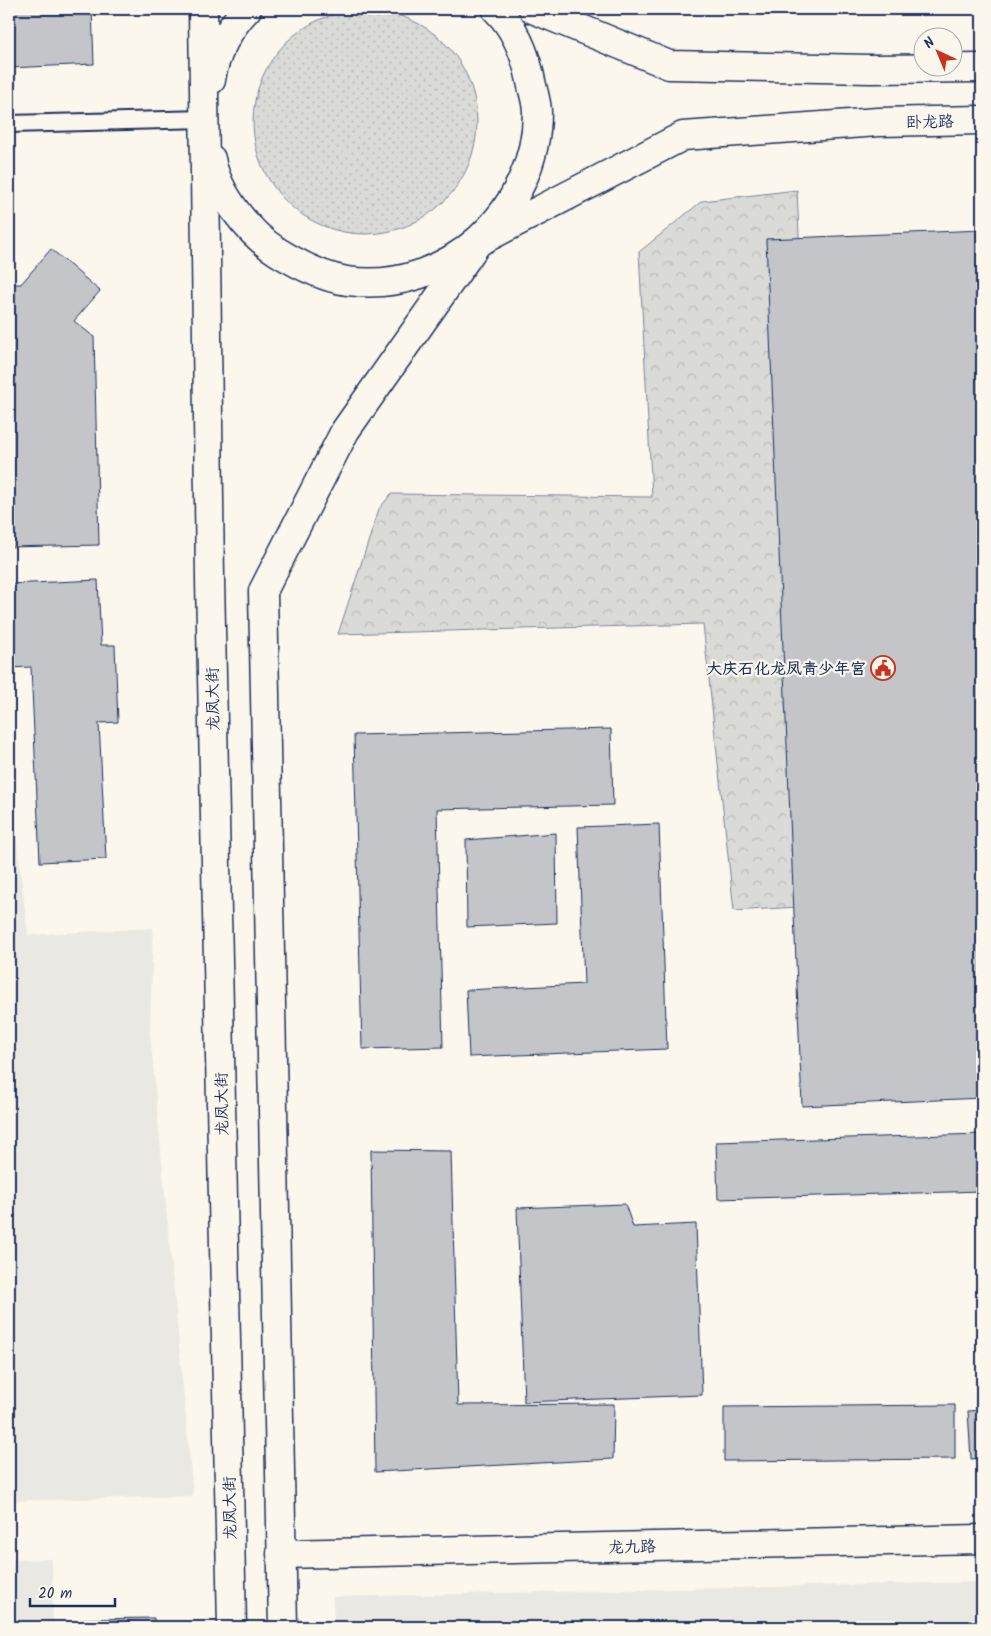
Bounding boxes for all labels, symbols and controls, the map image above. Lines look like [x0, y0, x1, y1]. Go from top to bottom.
north arrow [914, 28, 964, 78]
text: N [919, 32, 941, 54]
street label: 卧龙路 [906, 110, 954, 135]
public building icon: 大庆石化龙凤青少年宫 [870, 655, 896, 681]
place label: 大庆石化龙凤青少年宫 [706, 657, 866, 682]
street label: 龙凤大街 [200, 667, 227, 731]
street label: 龙凤大街 [209, 1072, 236, 1136]
street label: 龙凤大街 [217, 1476, 244, 1540]
street label: 龙九路 [608, 1535, 656, 1560]
scale bar [30, 1576, 115, 1608]
text: 20 m [38, 1582, 72, 1606]

